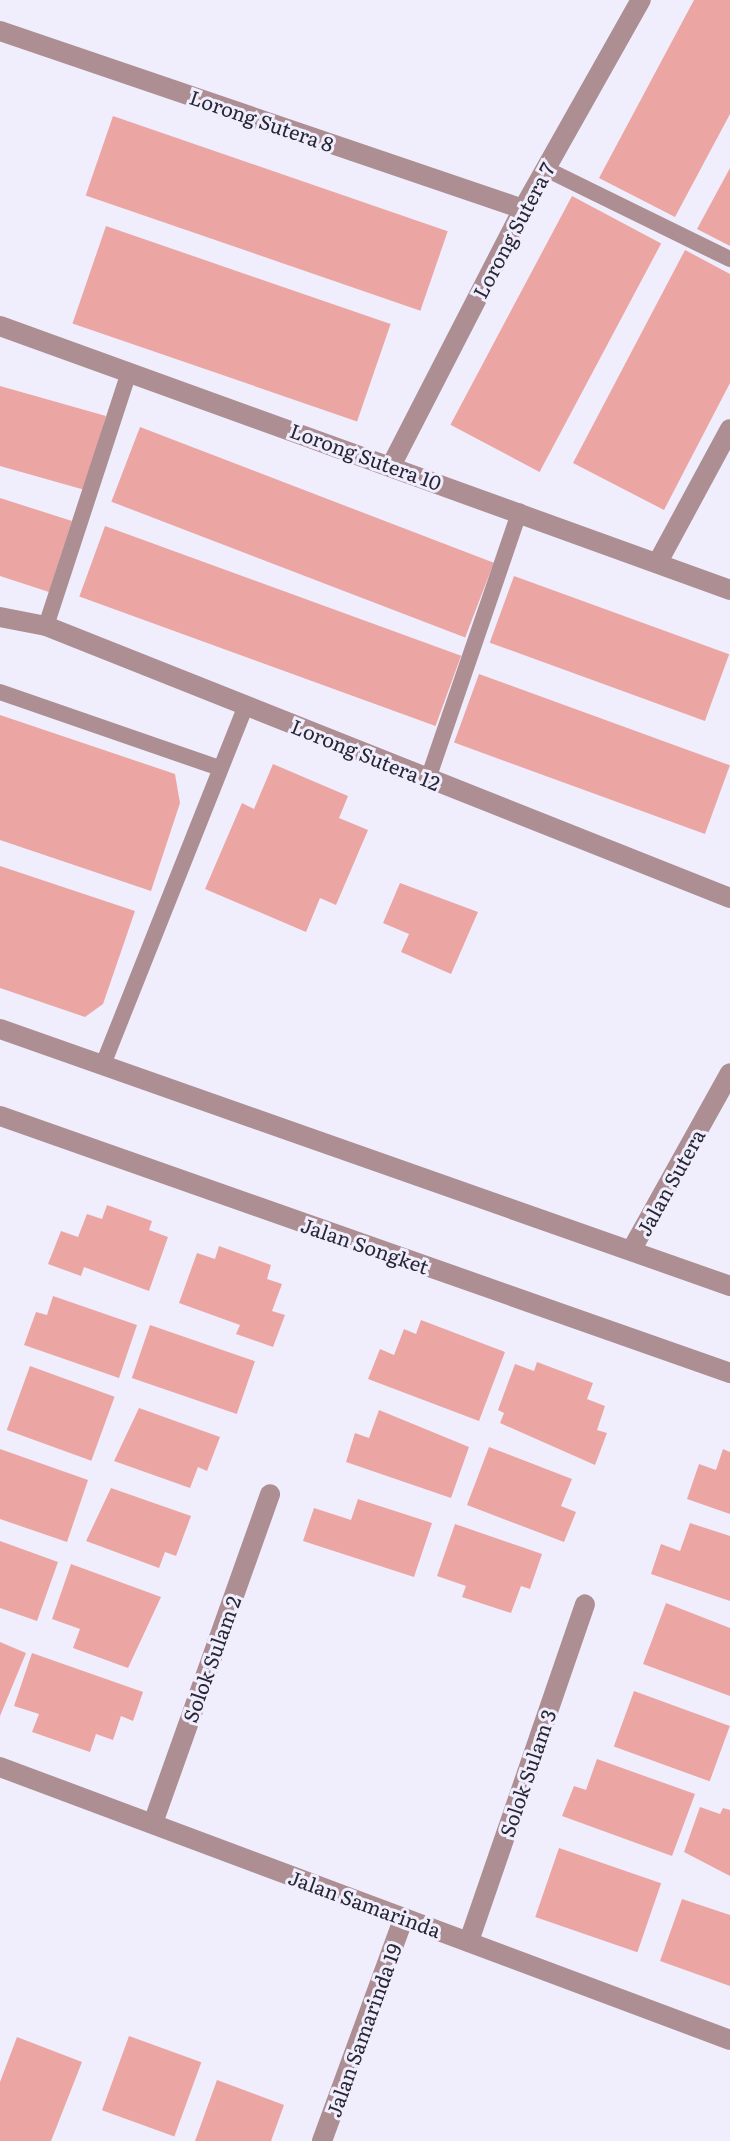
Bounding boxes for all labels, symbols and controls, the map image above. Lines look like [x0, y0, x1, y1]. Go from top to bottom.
street label: Lorong Sutera 8 [187, 84, 337, 156]
street label: Lorong Sutera 7 [467, 158, 559, 302]
street label: Lorong Sutera 10 [287, 417, 445, 495]
street label: Lorong Sutera 12 [288, 713, 444, 795]
street label: Jalan Sutera [631, 1125, 709, 1239]
street label: Jalan Songket [298, 1212, 432, 1278]
street label: Solok Sulam 2 [177, 1593, 245, 1725]
street label: Solok Sulam 3 [494, 1706, 560, 1840]
street label: Jalan Samarinda [286, 1864, 444, 1942]
street label: Jalan Samarinda 19 [320, 1940, 406, 2120]

